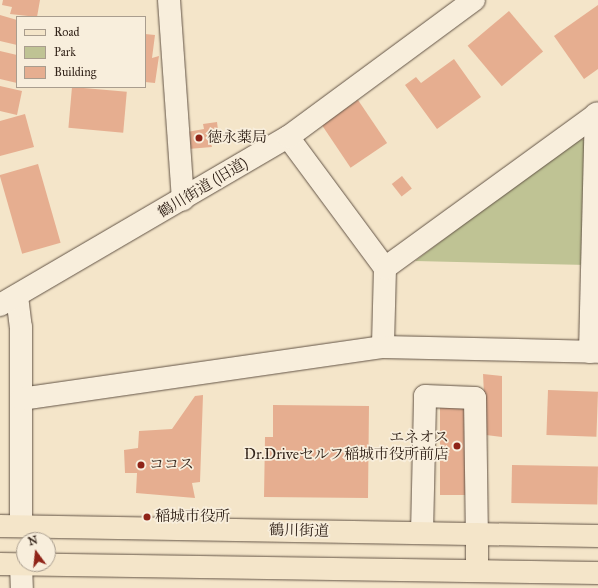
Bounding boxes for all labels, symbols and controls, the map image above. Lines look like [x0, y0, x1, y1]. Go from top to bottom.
legend [16, 16, 146, 88]
text: Road [54, 25, 80, 39]
text: Park [54, 45, 76, 59]
text: Building [54, 65, 96, 79]
place label: 徳永薬局 [207, 129, 267, 147]
marker: 徳永薬局 [194, 133, 204, 143]
street label: 鶴川街道 (旧道) [155, 154, 251, 222]
place label: エネオス Dr.Driveセルフ稲城市役所前店 [244, 428, 449, 463]
marker: エネオス Dr.Driveセルフ稲城市役所前店 [452, 441, 462, 451]
place label: ココス [149, 456, 194, 474]
marker: ココス [136, 460, 146, 470]
place label: 稲城市役所 [155, 508, 230, 526]
marker: 稲城市役所 [142, 512, 152, 522]
street label: 鶴川街道 [269, 521, 329, 541]
north arrow [16, 532, 56, 572]
text: N [27, 533, 39, 548]

